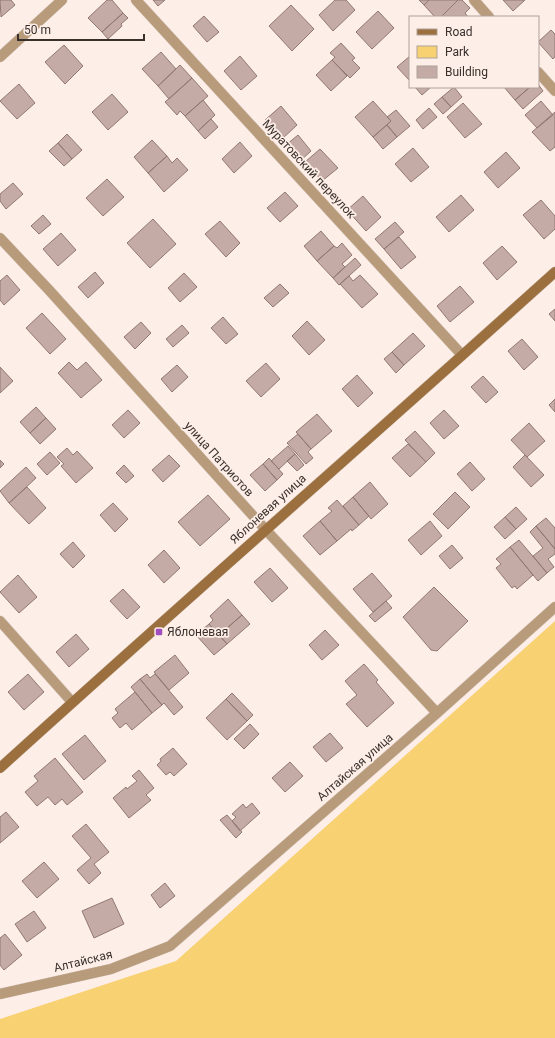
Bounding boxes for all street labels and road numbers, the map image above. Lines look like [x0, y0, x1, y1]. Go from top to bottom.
street label: Муратовский переулок [259, 117, 359, 222]
street label: улица Патриотов [182, 419, 257, 500]
street label: Яблоневая улица [227, 471, 309, 547]
street label: Алтайская улица [314, 730, 396, 804]
street label: Алтайская [52, 947, 114, 975]

